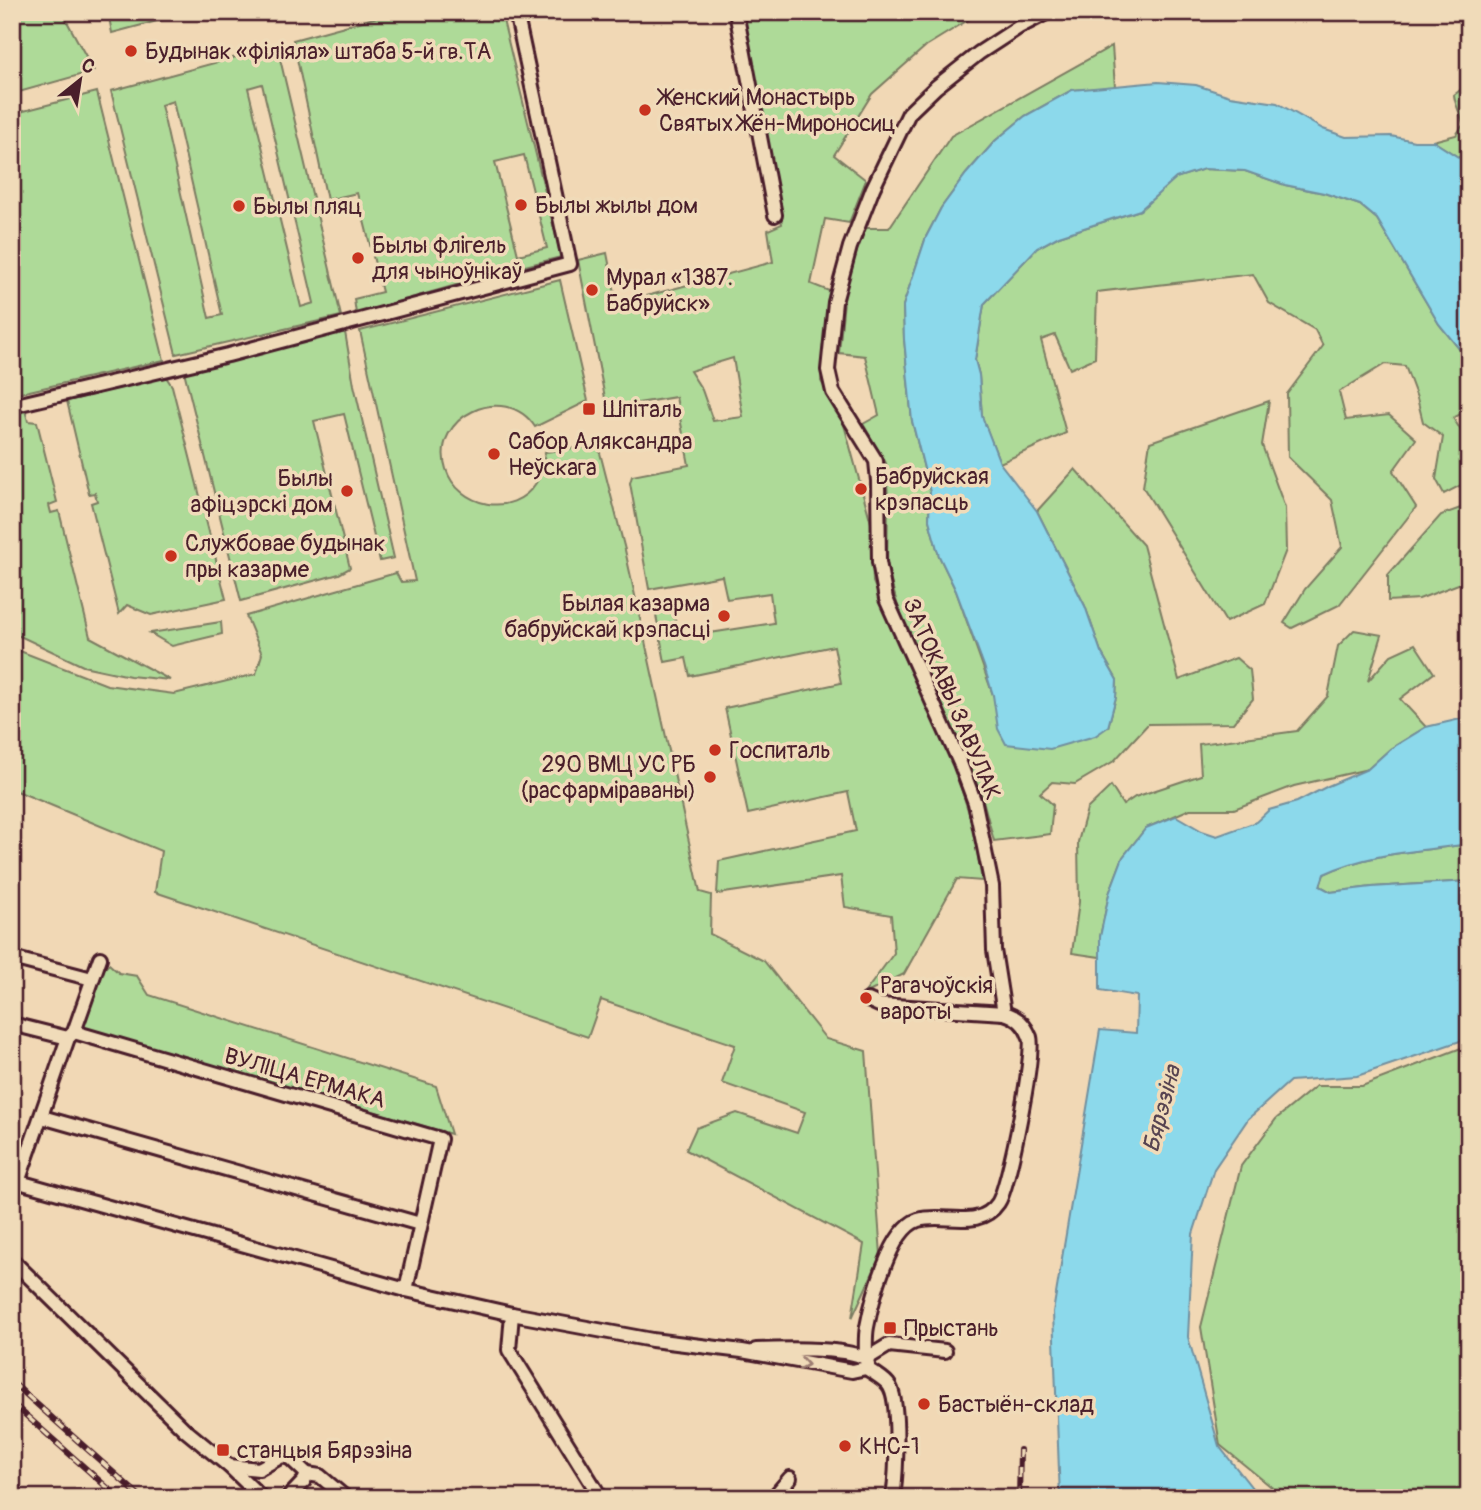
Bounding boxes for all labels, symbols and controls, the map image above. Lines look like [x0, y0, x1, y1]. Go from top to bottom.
place label: Будынак «філіяла» штаба 5-й гв.ТА [145, 37, 491, 66]
marker: Будынак «філіяла» штаба 5-й гв.ТА [123, 43, 139, 59]
north arrow [46, 46, 116, 116]
text: С [77, 53, 99, 80]
place label: Женский Монастырь Святых Жён-Мироносиц [656, 83, 896, 138]
marker: Женский Монастырь Святых Жён-Мироносиц [637, 102, 653, 118]
place label: Былы жылы дом [535, 191, 698, 220]
place label: Былы пляц [253, 192, 363, 221]
marker: Былы жылы дом [513, 197, 529, 213]
marker: Былы пляц [231, 198, 247, 214]
place label: Былы флігель для чыноўнікаў [372, 231, 522, 286]
marker: Былы флігель для чыноўнікаў [350, 250, 366, 266]
place label: Мурал «1387. Бабруйск» [606, 263, 733, 318]
marker: Мурал «1387. Бабруйск» [584, 282, 600, 298]
place label: Шпіталь [603, 395, 683, 424]
marker: Шпіталь [581, 401, 597, 417]
place label: Сабор Аляксандра Неўскага [508, 427, 693, 482]
marker: Сабор Аляксандра Неўскага [486, 446, 502, 462]
place label: Бабруйская крэпасць [875, 462, 989, 517]
place label: Былы афіцэрскі дом [190, 464, 333, 519]
marker: Бабруйская крэпасць [853, 481, 869, 497]
marker: Былы афіцэрскі дом [339, 483, 355, 499]
place label: Службовае будынак пры казарме [185, 529, 386, 584]
marker: Службовае будынак пры казарме [163, 548, 179, 564]
place label: Былая казарма бабруйскай крэпасці [504, 589, 710, 644]
street label: ЗАТОКАВЫ ЗАВУЛАК [896, 594, 1008, 804]
marker: Былая казарма бабруйскай крэпасці [716, 608, 732, 624]
place label: Госпиталь [729, 736, 831, 765]
marker: Госпиталь [707, 742, 723, 758]
place label: 290 ВМЦ УС РБ (расфарміраваны) [520, 750, 696, 805]
marker: 290 ВМЦ УС РБ (расфарміраваны) [702, 769, 718, 785]
place label: Рагачоўскія вароты [880, 971, 993, 1026]
marker: Рагачоўскія вароты [858, 990, 874, 1006]
street label: ВУЛІЦА ЕРМАКА [221, 1041, 389, 1115]
water label: Бярэзіна [1136, 1061, 1188, 1156]
place label: Прыстань [904, 1314, 999, 1343]
marker: Прыстань [882, 1320, 898, 1336]
one-way arrow [798, 1355, 810, 1370]
place label: Бастыён-склад [938, 1390, 1094, 1419]
marker: Бастыён-склад [916, 1396, 932, 1412]
place label: КНС-1 [859, 1432, 920, 1461]
place label: станцыя Бярэзіна [237, 1436, 412, 1465]
marker: КНС-1 [837, 1438, 853, 1454]
marker: станцыя Бярэзіна [215, 1442, 231, 1458]

